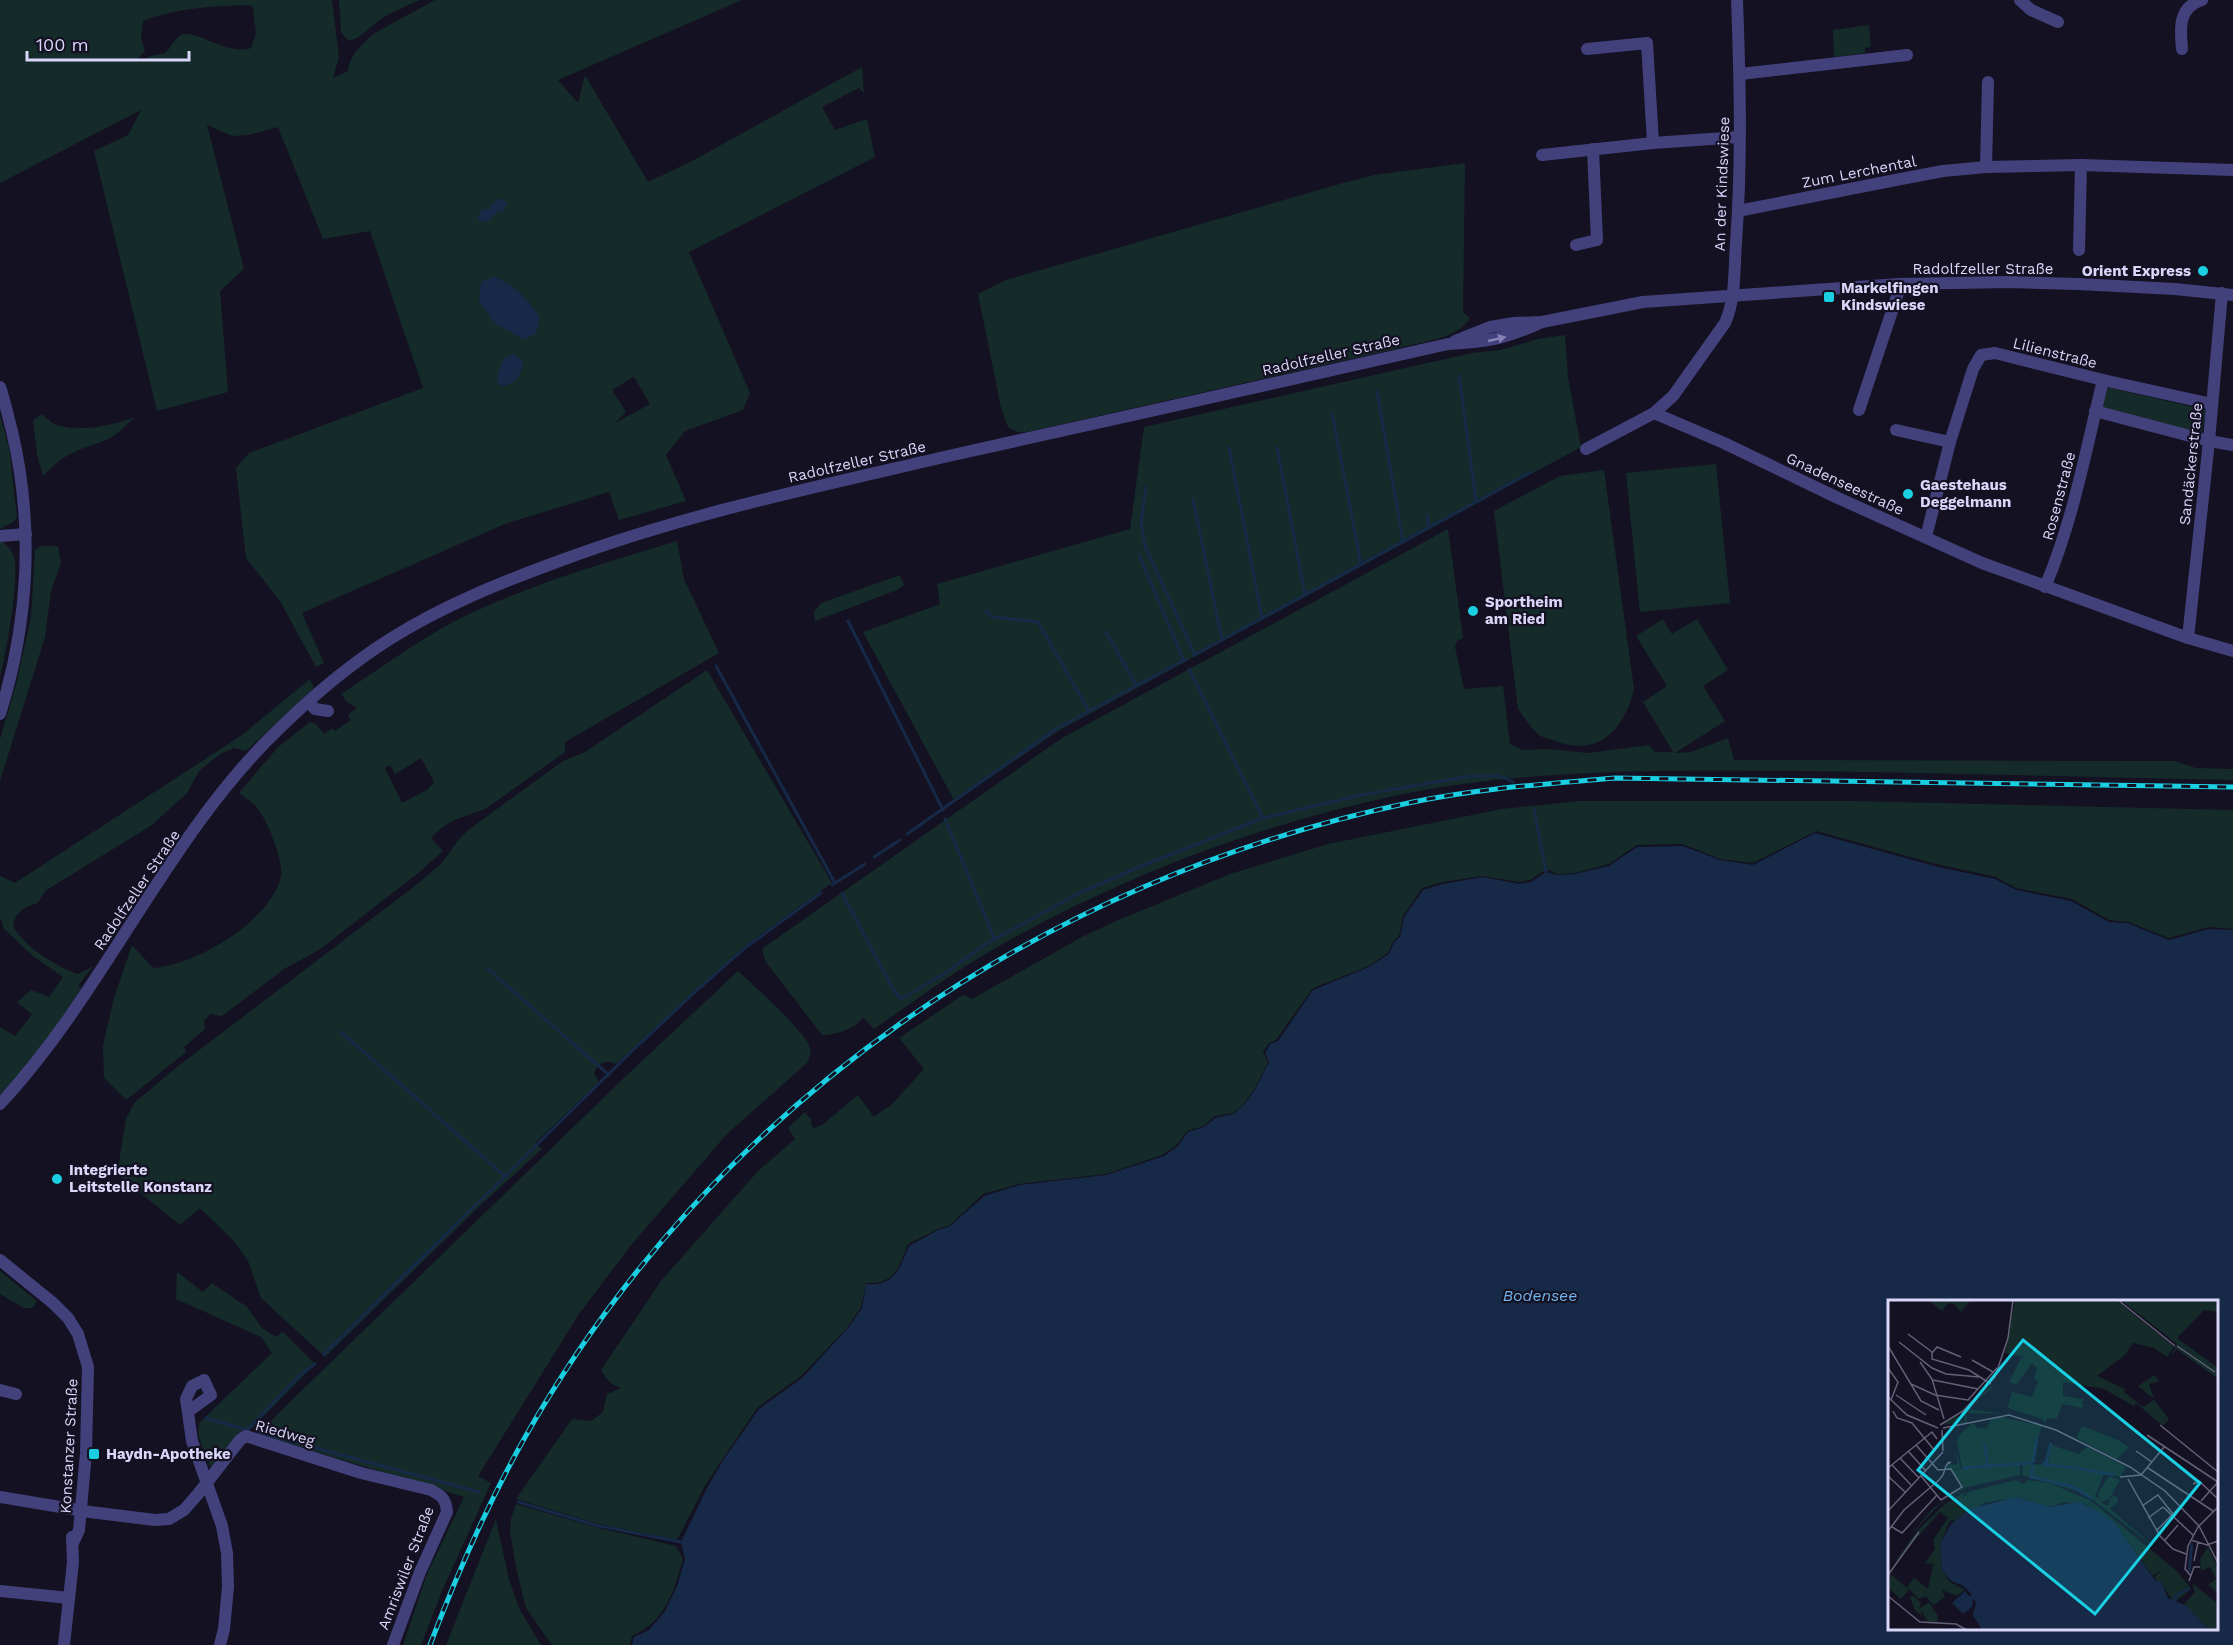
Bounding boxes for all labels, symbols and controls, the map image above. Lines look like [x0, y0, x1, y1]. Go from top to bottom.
scale bar [27, 24, 189, 62]
text: 100 m [36, 34, 89, 55]
street label: An der Kindswiese [1711, 116, 1733, 252]
street label: Zum Lerchental [1800, 152, 1918, 192]
street label: Radolfzeller Straße [1913, 260, 2053, 278]
place label: Orient Express [2082, 262, 2191, 280]
marker: Orient Express [2196, 264, 2210, 278]
place label: Markelfingen Kindswiese [1841, 279, 1939, 314]
marker: Markelfingen Kindswiese [1822, 290, 1836, 304]
street label: Radolfzeller Straße [1260, 330, 1402, 380]
one-way arrow [1487, 334, 1506, 343]
street label: Lilienstraße [2011, 334, 2099, 372]
street label: Sandäckerstraße [2176, 402, 2206, 526]
street label: Radolfzeller Straße [786, 437, 928, 487]
street label: Gnadenseestraße [1783, 449, 1907, 519]
street label: Rosenstraße [2039, 450, 2079, 542]
place label: Gaestehaus Deggelmann [1920, 476, 2011, 511]
marker: Gaestehaus Deggelmann [1901, 487, 1915, 501]
place label: Sportheim am Ried [1485, 593, 1563, 628]
marker: Sportheim am Ried [1466, 604, 1480, 618]
street label: Radolfzeller Straße [90, 827, 184, 953]
place label: Integrierte Leitstelle Konstanz [69, 1161, 212, 1196]
marker: Integrierte Leitstelle Konstanz [50, 1172, 64, 1186]
water label: Bodensee [1503, 1286, 1577, 1305]
inset map [1888, 1300, 2218, 1630]
street label: Konstanzer Straße [56, 1378, 82, 1514]
street label: Riedweg [253, 1416, 317, 1450]
place label: Haydn-Apotheke [106, 1445, 231, 1463]
marker: Haydn-Apotheke [87, 1447, 101, 1461]
street label: Amriswiler Straße [374, 1504, 438, 1632]

